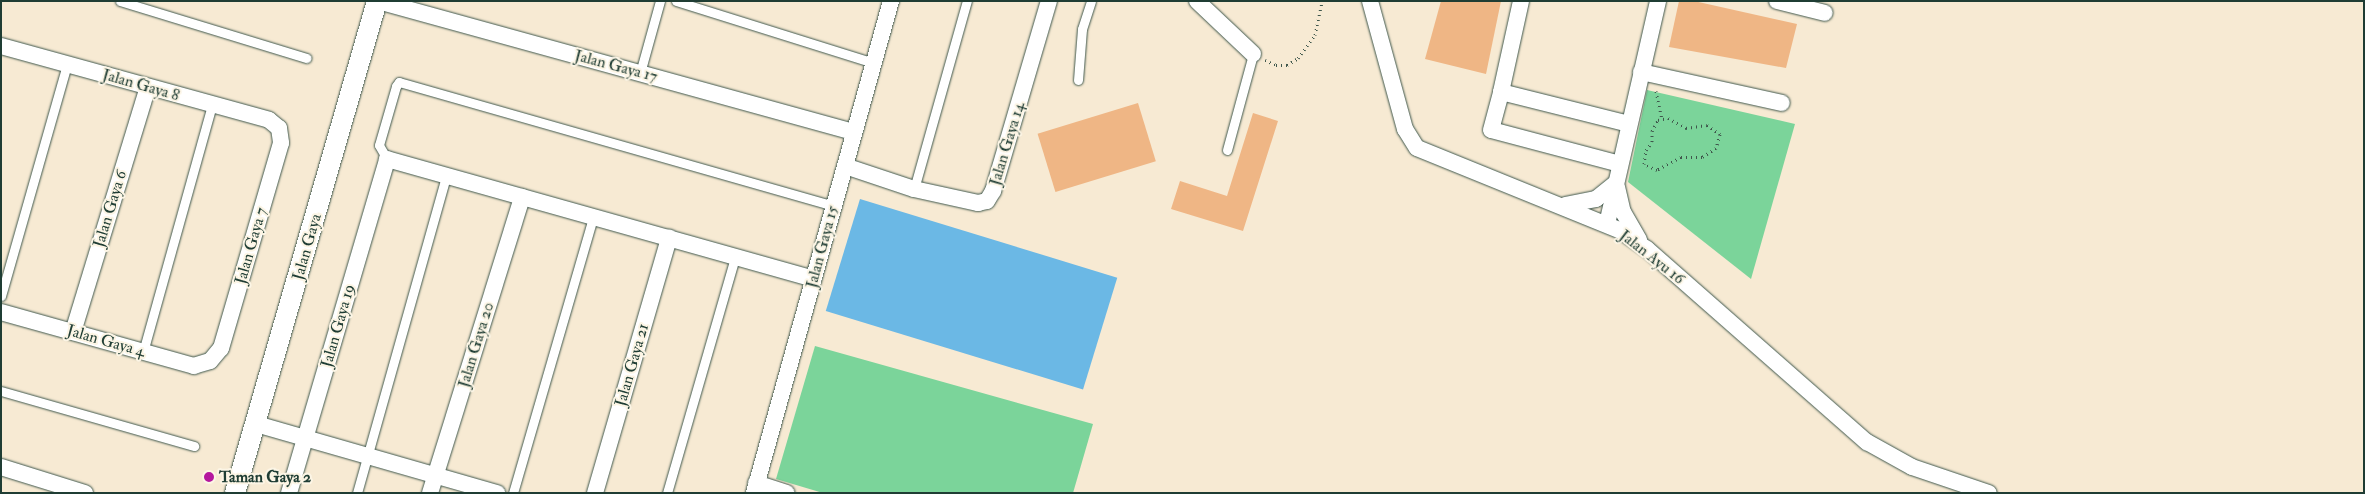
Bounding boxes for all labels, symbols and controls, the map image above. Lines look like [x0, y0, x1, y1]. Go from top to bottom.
street label: Jalan Gaya 17 [573, 46, 659, 86]
street label: Jalan Gaya 8 [100, 65, 182, 105]
street label: Jalan Gaya 14 [985, 100, 1029, 188]
street label: Jalan Gaya 6 [89, 168, 131, 250]
street label: Jalan Gaya 15 [802, 204, 842, 290]
street label: Jalan Gaya 7 [231, 205, 271, 287]
street label: Jalan Gaya [288, 211, 326, 283]
street label: Jalan Ayu 16 [1616, 226, 1688, 288]
street label: Jalan Gaya 19 [317, 282, 359, 370]
street label: Jalan Gaya 20 [454, 300, 498, 390]
street label: Jalan Gaya 4 [65, 321, 147, 361]
street label: Jalan Gaya 21 [611, 321, 653, 409]
place label: Taman Gaya 2 [219, 467, 311, 487]
marker: Taman Gaya 2 [203, 471, 215, 483]

